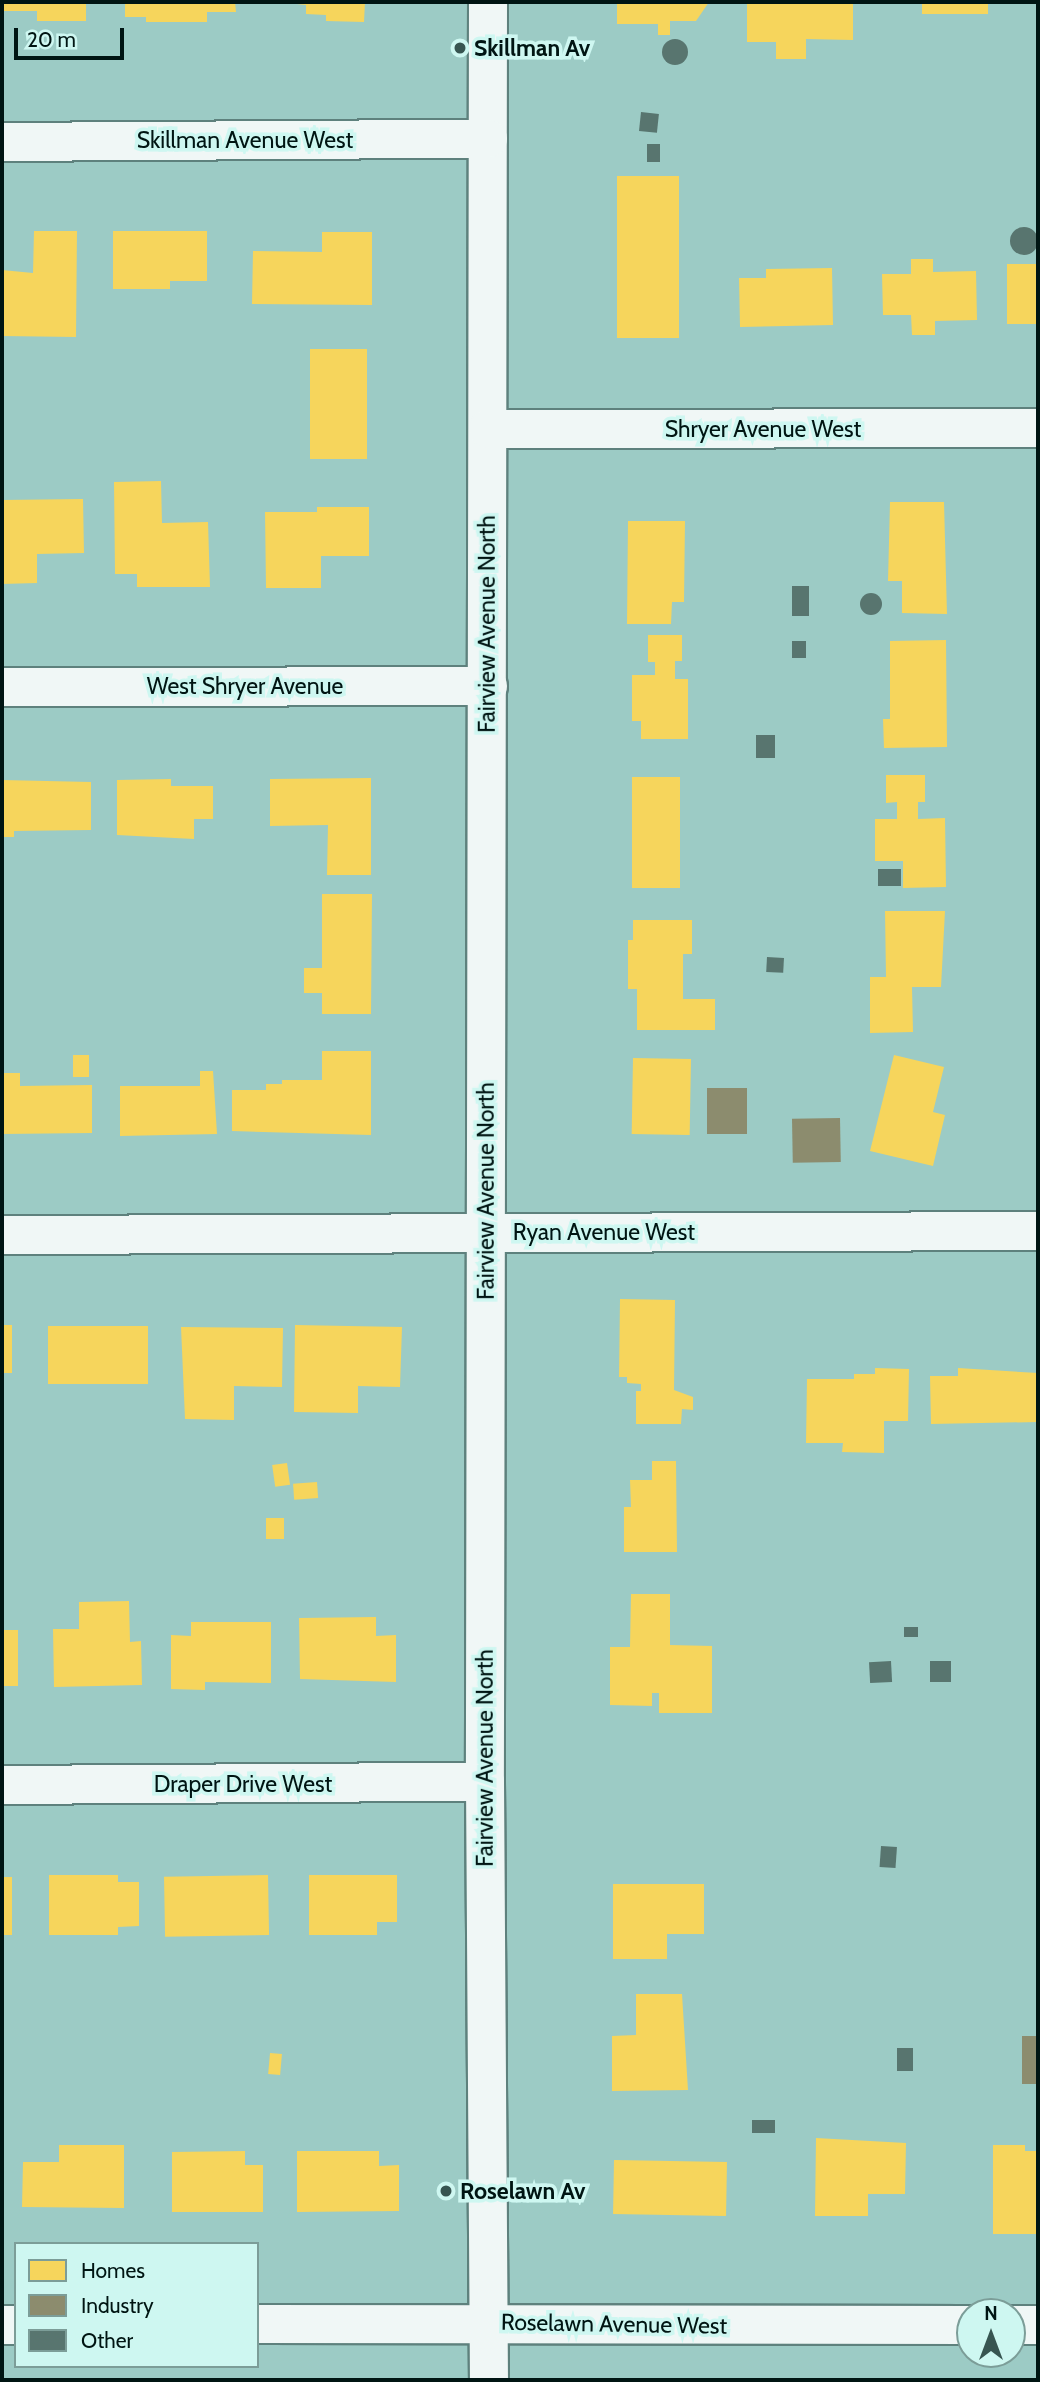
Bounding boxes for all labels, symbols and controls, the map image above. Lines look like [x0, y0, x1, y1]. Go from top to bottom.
scale bar [18, 14, 128, 58]
text: 20 m [27, 27, 76, 52]
place label: Skillman Av [474, 34, 590, 62]
marker: Skillman Av [452, 40, 468, 56]
street label: Skillman Avenue West [137, 126, 353, 154]
street label: Shryer Avenue West [665, 415, 861, 443]
street label: Fairview Avenue North [473, 515, 501, 733]
street label: West Shryer Avenue [147, 672, 343, 700]
street label: Fairview Avenue North [472, 1082, 500, 1300]
street label: Ryan Avenue West [513, 1218, 695, 1246]
street label: Fairview Avenue North [471, 1649, 499, 1867]
street label: Draper Drive West [154, 1770, 332, 1798]
place label: Roselawn Av [460, 2177, 585, 2205]
marker: Roselawn Av [438, 2183, 454, 2199]
legend [14, 2242, 259, 2368]
text: Homes [81, 2258, 145, 2283]
text: Industry [81, 2293, 154, 2318]
north arrow [956, 2298, 1026, 2368]
text: N [984, 2302, 998, 2325]
street label: Roselawn Avenue West [501, 2308, 727, 2340]
text: Other [81, 2328, 133, 2353]

